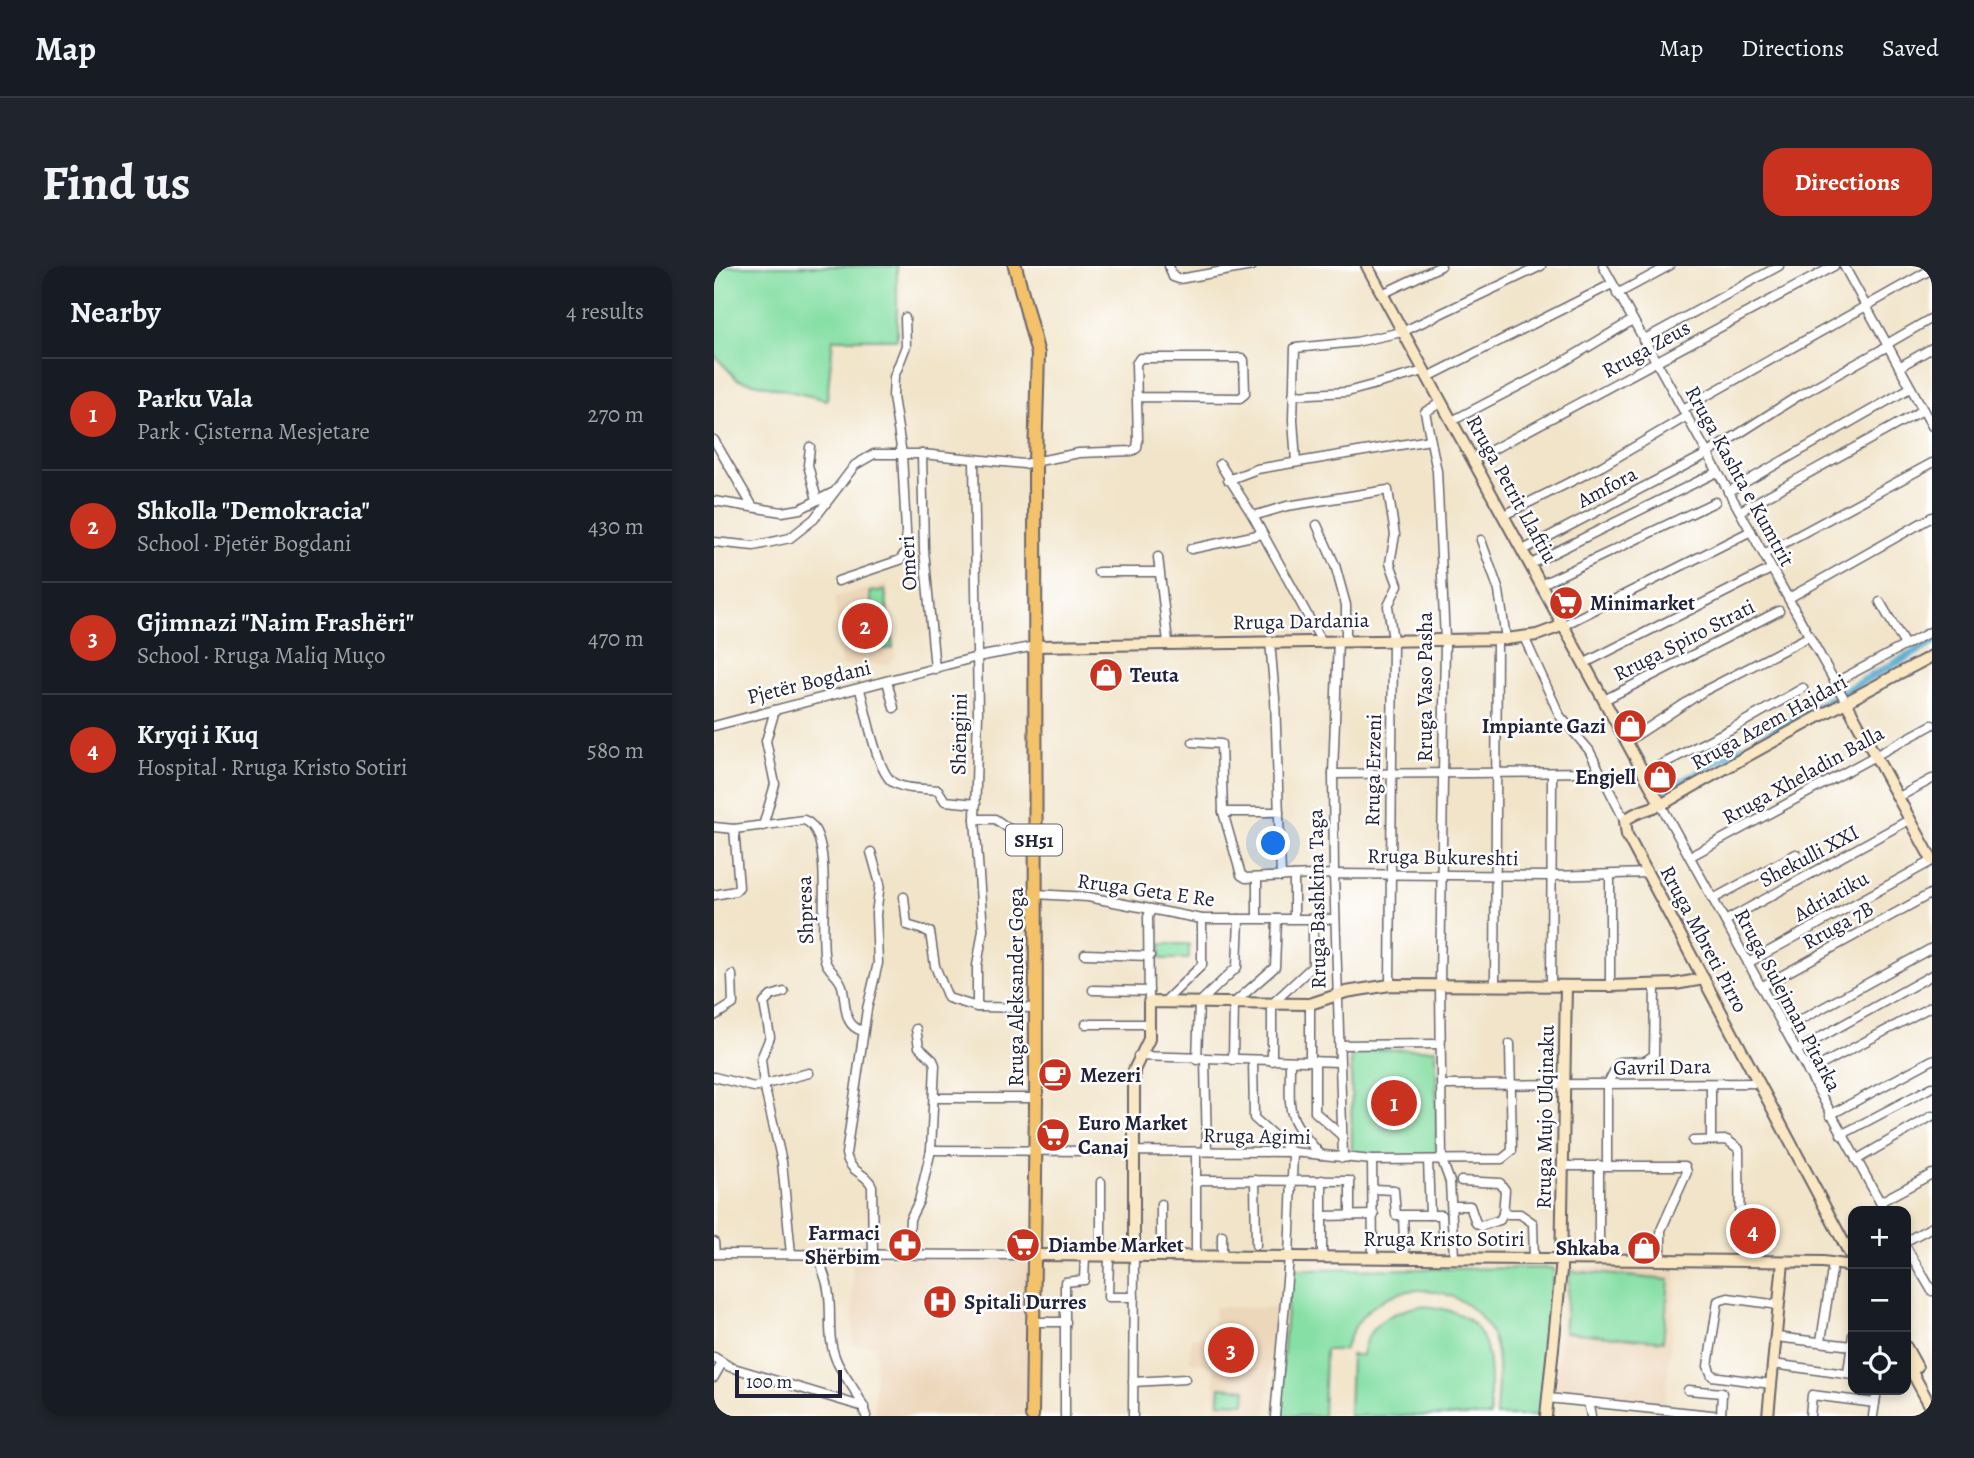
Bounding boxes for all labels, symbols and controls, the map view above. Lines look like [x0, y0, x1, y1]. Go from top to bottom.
text: Map [35, 26, 96, 71]
text: Map [1659, 32, 1703, 64]
text: Directions [1741, 32, 1844, 64]
text: Saved [1882, 32, 1939, 64]
button: Directions [1763, 148, 1932, 216]
text: Find us [42, 149, 190, 216]
text: Nearby [70, 292, 161, 332]
text: 4 results [566, 296, 644, 327]
street label: Rruga Zeus [1597, 313, 1695, 385]
text: Parku Vala [137, 381, 253, 416]
street label: Rruga Kashta e Kumtrit [1679, 381, 1801, 571]
text: 1 [89, 399, 97, 430]
text: 270 m [587, 399, 644, 430]
street label: Rruga Petrit Llaftiu [1460, 410, 1564, 568]
text: Park · Çisterna Mesjetare [137, 416, 370, 447]
street label: Amfora [1571, 460, 1642, 515]
text: Shkolla "Demokracia" [137, 493, 370, 528]
text: 2 [87, 511, 99, 542]
text: 430 m [588, 511, 644, 542]
text: School · Pjetër Bogdani [137, 528, 352, 559]
street label: Omeri [893, 535, 923, 591]
supermarket icon: Minimarket [1547, 584, 1585, 622]
place label: Minimarket [1590, 589, 1695, 617]
street label: Rruga Spiro Strati [1608, 592, 1760, 688]
pin: 2 [842, 600, 888, 652]
text: Gjimnazi "Naim Frashëri" [137, 605, 414, 640]
street label: Rruga Dardania [1232, 606, 1370, 636]
street label: Rruga Vaso Pasha [1411, 612, 1439, 762]
text: 3 [88, 623, 98, 654]
text: 470 m [588, 623, 644, 654]
text: School · Rruga Maliq Muço [137, 640, 385, 671]
street label: Pjetër Bogdani [744, 653, 874, 711]
shop icon: Teuta [1087, 656, 1125, 694]
place label: Teuta [1130, 661, 1180, 689]
street label: Rruga Azem Hajdari [1686, 667, 1852, 777]
street label: Shëngjini [944, 693, 974, 775]
shop icon: Impiante Gazi [1611, 707, 1649, 745]
place label: Impiante Gazi [1482, 712, 1606, 740]
street label: Rruga Erzeni [1358, 713, 1388, 827]
text: Kryqi i Kuq [137, 717, 259, 752]
street label: Rruga Xheladin Balla [1717, 719, 1889, 831]
text: 4 [88, 735, 98, 766]
text: 580 m [587, 735, 644, 766]
text: Hospital · Rruga Kristo Sotiri [137, 752, 408, 783]
shop icon: Engjell [1641, 758, 1679, 796]
place label: Engjell [1575, 763, 1636, 791]
street label: Rruga Bashkina Taga [1301, 808, 1333, 989]
street label: Shekulli XXI [1754, 818, 1864, 894]
road number: SH51 [1006, 824, 1062, 856]
your location [1256, 826, 1290, 860]
street label: Rruga Bukureshti [1367, 842, 1519, 872]
street label: Rruga Mbreti Pirro [1653, 861, 1755, 1017]
street label: Adriatiku [1788, 864, 1874, 929]
street label: Rruga Geta E Re [1076, 867, 1216, 913]
street label: Shpresa [790, 875, 820, 945]
street label: Rruga Aleksander Goga [1002, 887, 1030, 1087]
street label: Rruga 7B [1797, 894, 1879, 956]
street label: Rruga Sulejman Pitarka [1728, 904, 1848, 1096]
street label: Rruga Mujo Ulqinaku [1529, 1024, 1561, 1209]
street label: Gavril Dara [1613, 1052, 1711, 1082]
cafe icon: Mezeri [1036, 1056, 1074, 1094]
place label: Mezeri [1080, 1061, 1141, 1089]
pin: 1 [1371, 1077, 1417, 1129]
place label: Euro Market Canaj [1078, 1109, 1188, 1161]
supermarket icon: Euro Market Canaj [1034, 1116, 1072, 1154]
street label: Rruga Agimi [1203, 1121, 1311, 1151]
pin: 4 [1730, 1205, 1776, 1257]
map controls [1848, 1206, 1911, 1395]
button: + [1848, 1206, 1911, 1269]
place label: Farmaci Shërbim [805, 1219, 880, 1271]
street label: Rruga Kristo Sotiri [1363, 1225, 1525, 1253]
pharmacy icon: Farmaci Shërbim [886, 1226, 924, 1264]
supermarket icon: Diambe Market [1004, 1226, 1042, 1264]
shop icon: Shkaba [1625, 1229, 1663, 1267]
place label: Diambe Market [1048, 1231, 1184, 1259]
place label: Shkaba [1556, 1234, 1621, 1262]
button: − [1848, 1269, 1911, 1332]
hospital icon: Spitali Durres [921, 1283, 959, 1321]
place label: Spitali Durres [964, 1288, 1087, 1316]
pin: 3 [1208, 1324, 1254, 1376]
button: locate [1848, 1332, 1911, 1395]
scale bar [735, 1367, 842, 1399]
text: 100 m [746, 1369, 792, 1395]

